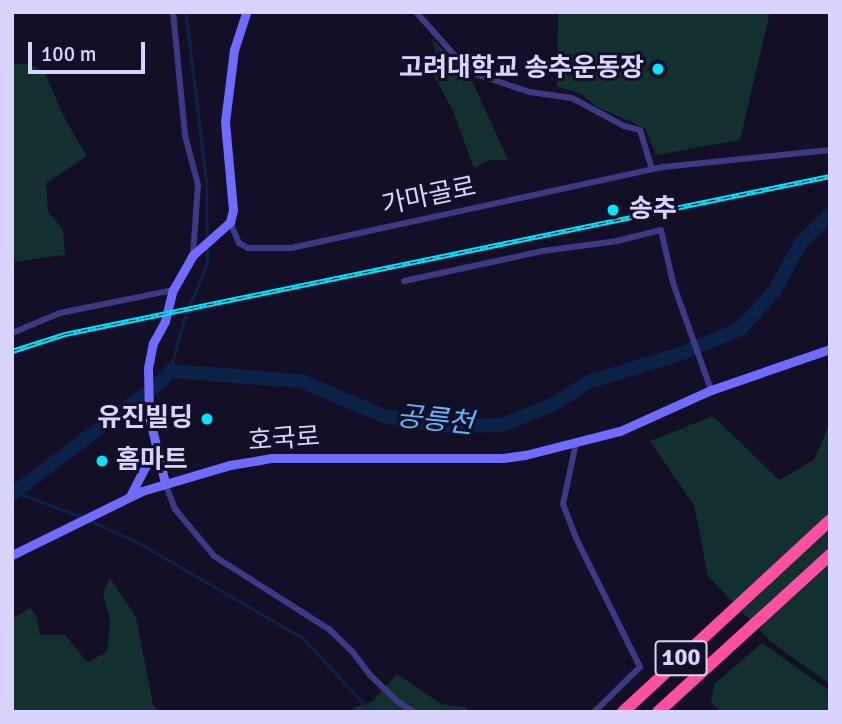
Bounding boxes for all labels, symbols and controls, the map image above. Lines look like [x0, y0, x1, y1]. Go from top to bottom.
scale bar [32, 28, 149, 72]
text: 100 m [41, 41, 96, 67]
place label: 고려대학교 송추운동장 [399, 53, 644, 85]
marker: 고려대학교 송추운동장 [650, 61, 666, 77]
street label: 가마골로 [379, 172, 479, 222]
place label: 송추 [629, 194, 677, 226]
marker: 송추 [603, 200, 623, 220]
water label: 공릉천 [395, 399, 475, 441]
place label: 유진빌딩 [97, 403, 193, 435]
marker: 유진빌딩 [199, 411, 215, 427]
street label: 호국로 [247, 422, 321, 458]
place label: 홈마트 [116, 445, 188, 477]
marker: 홈마트 [94, 453, 110, 469]
road number: 100 [653, 638, 709, 678]

